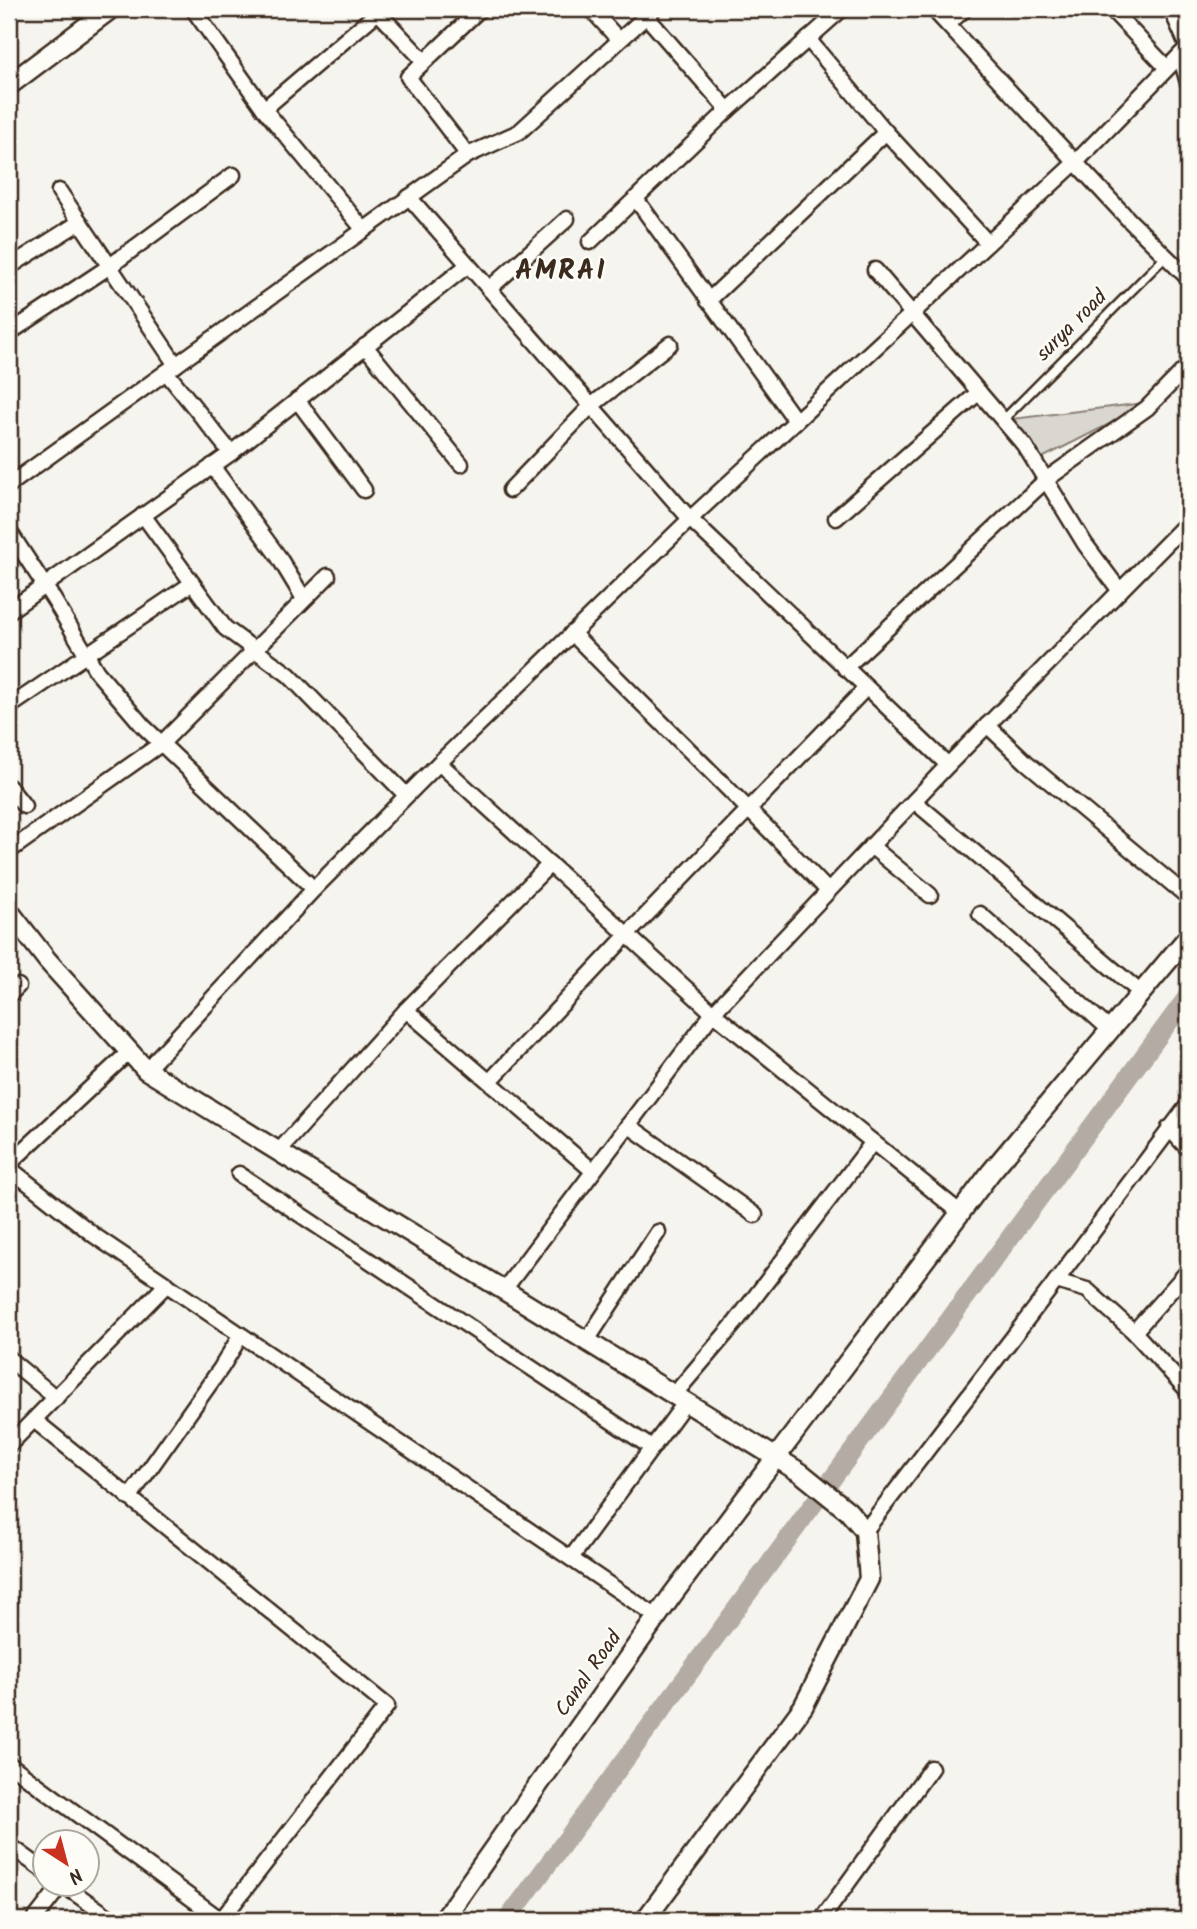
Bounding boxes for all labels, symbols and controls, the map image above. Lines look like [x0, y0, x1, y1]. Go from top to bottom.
district label: AMRAI [515, 249, 607, 294]
street label: surya road [1028, 282, 1116, 370]
street label: Canal Road [547, 1624, 631, 1724]
north arrow [32, 1828, 102, 1898]
text: N [61, 1859, 88, 1891]

